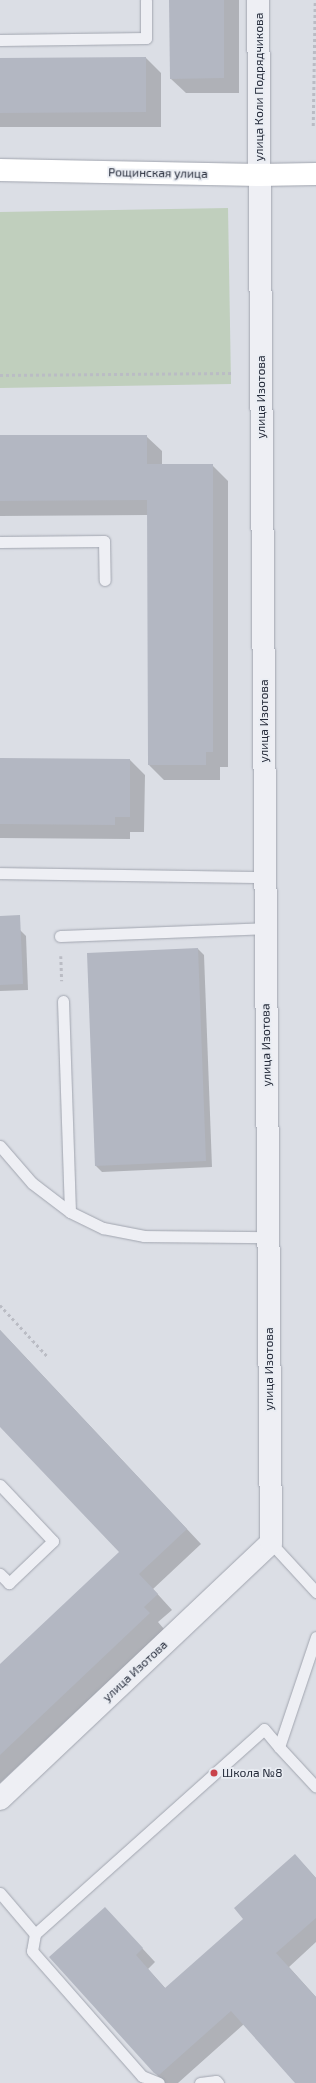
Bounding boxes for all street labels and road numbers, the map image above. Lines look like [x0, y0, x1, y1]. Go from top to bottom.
street label: улица Коли Подрядчикова [252, 13, 266, 161]
street label: Рощинская улица [108, 165, 208, 181]
street label: улица Изотова [254, 355, 268, 439]
street label: улица Изотова [257, 679, 271, 763]
street label: улица Изотова [258, 1003, 274, 1087]
street label: улица Изотова [262, 1327, 276, 1411]
street label: улица Изотова [100, 1637, 170, 1705]

